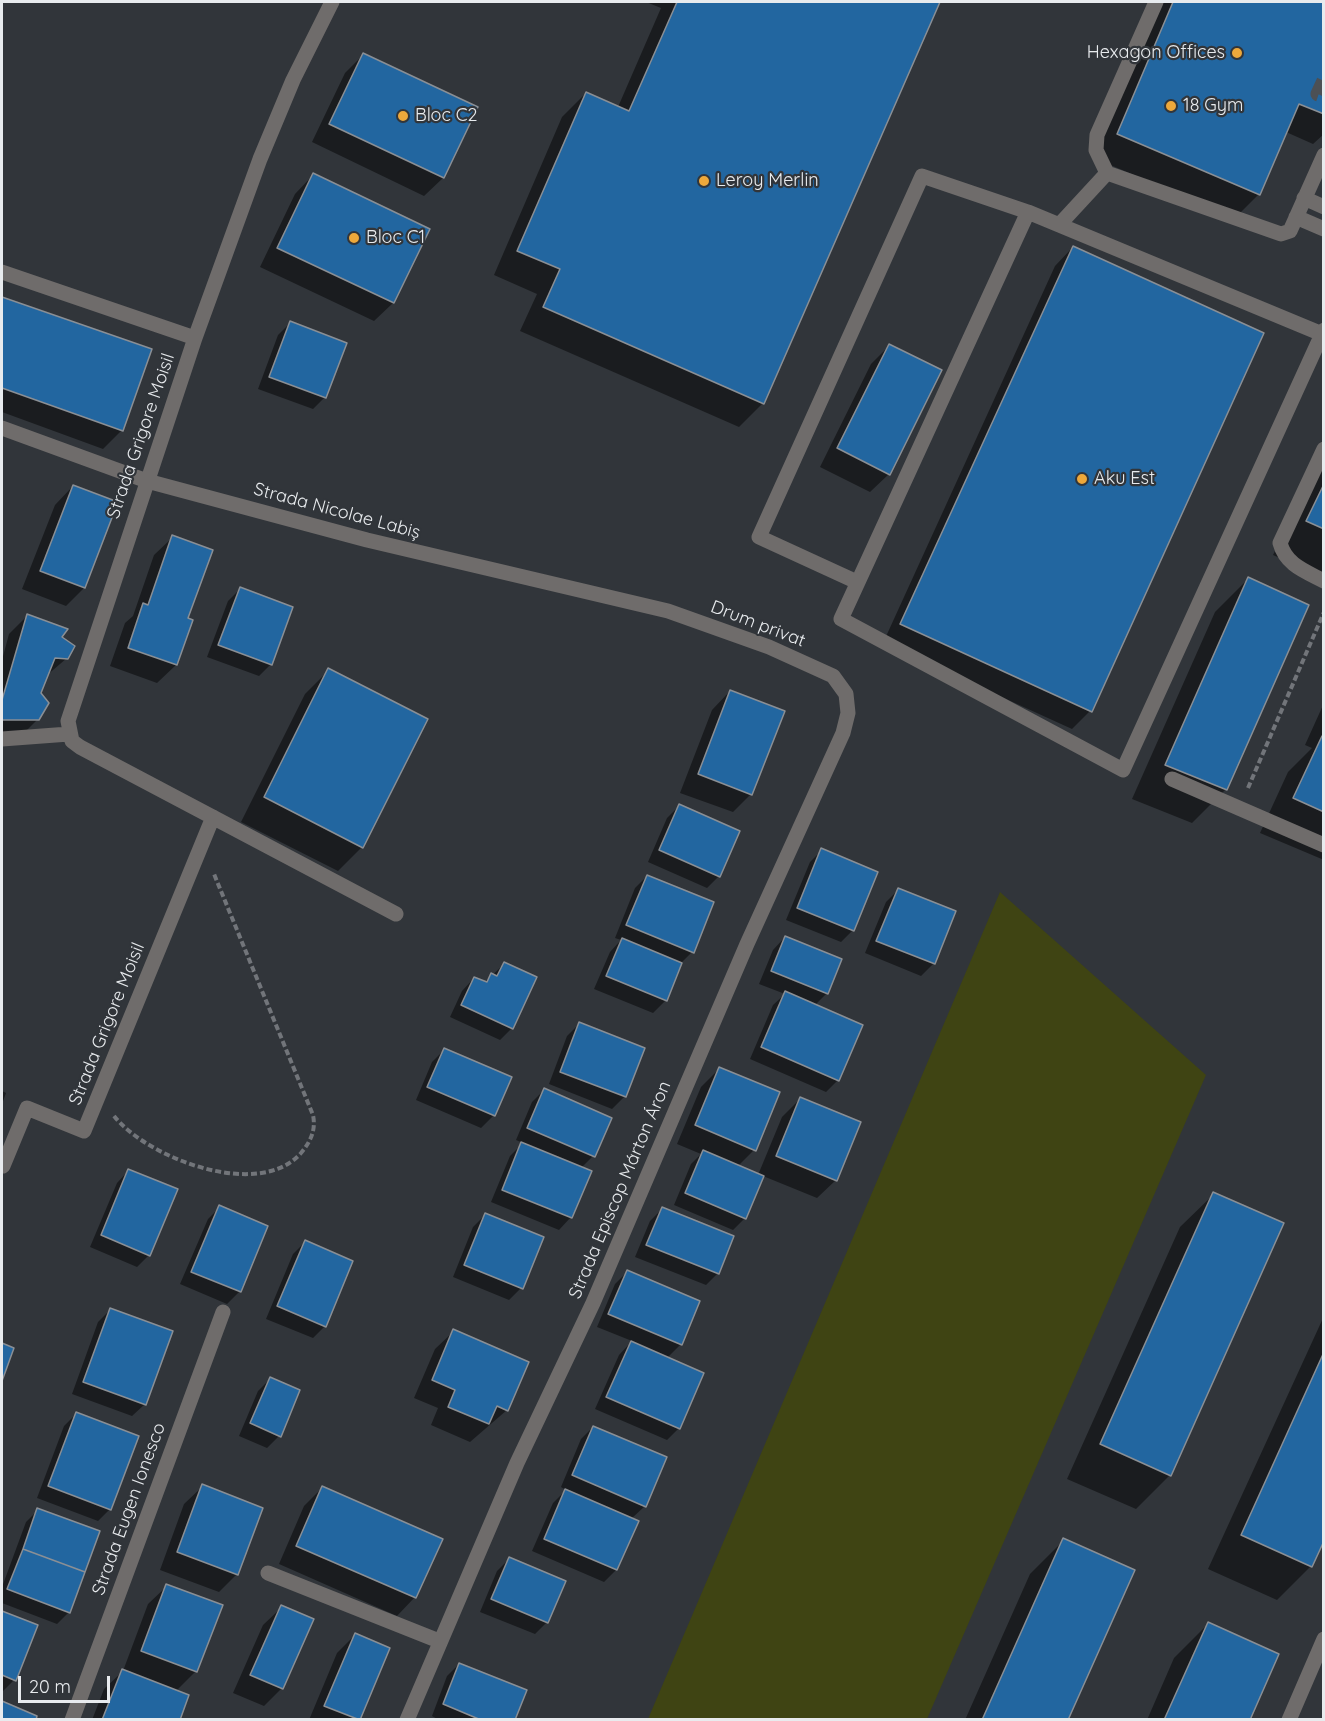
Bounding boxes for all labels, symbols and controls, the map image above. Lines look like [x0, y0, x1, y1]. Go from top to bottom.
place label: Hexagon Offices [1087, 42, 1225, 64]
marker: Hexagon Offices [1230, 46, 1244, 60]
place label: 18 Gym [1183, 95, 1243, 117]
marker: 18 Gym [1164, 99, 1178, 113]
place label: Bloc C2 [415, 105, 477, 127]
marker: Bloc C2 [396, 109, 410, 123]
place label: Leroy Merlin [716, 170, 819, 192]
marker: Leroy Merlin [697, 174, 711, 188]
place label: Bloc C1 [366, 227, 425, 249]
marker: Bloc C1 [347, 231, 361, 245]
street label: Strada Grigore Moisil [103, 351, 179, 521]
place label: Aku Est [1094, 468, 1155, 490]
marker: Aku Est [1075, 472, 1089, 486]
street label: Strada Nicolae Labiș [251, 478, 423, 544]
street label: Drum privat [708, 596, 808, 652]
street label: Strada Grigore Moisil [65, 940, 149, 1108]
street label: Strada Episcop Márton Áron [564, 1078, 676, 1302]
street label: Strada Eugen Ionesco [88, 1420, 170, 1598]
scale bar [21, 1664, 112, 1702]
text: 20 m [29, 1675, 71, 1698]

